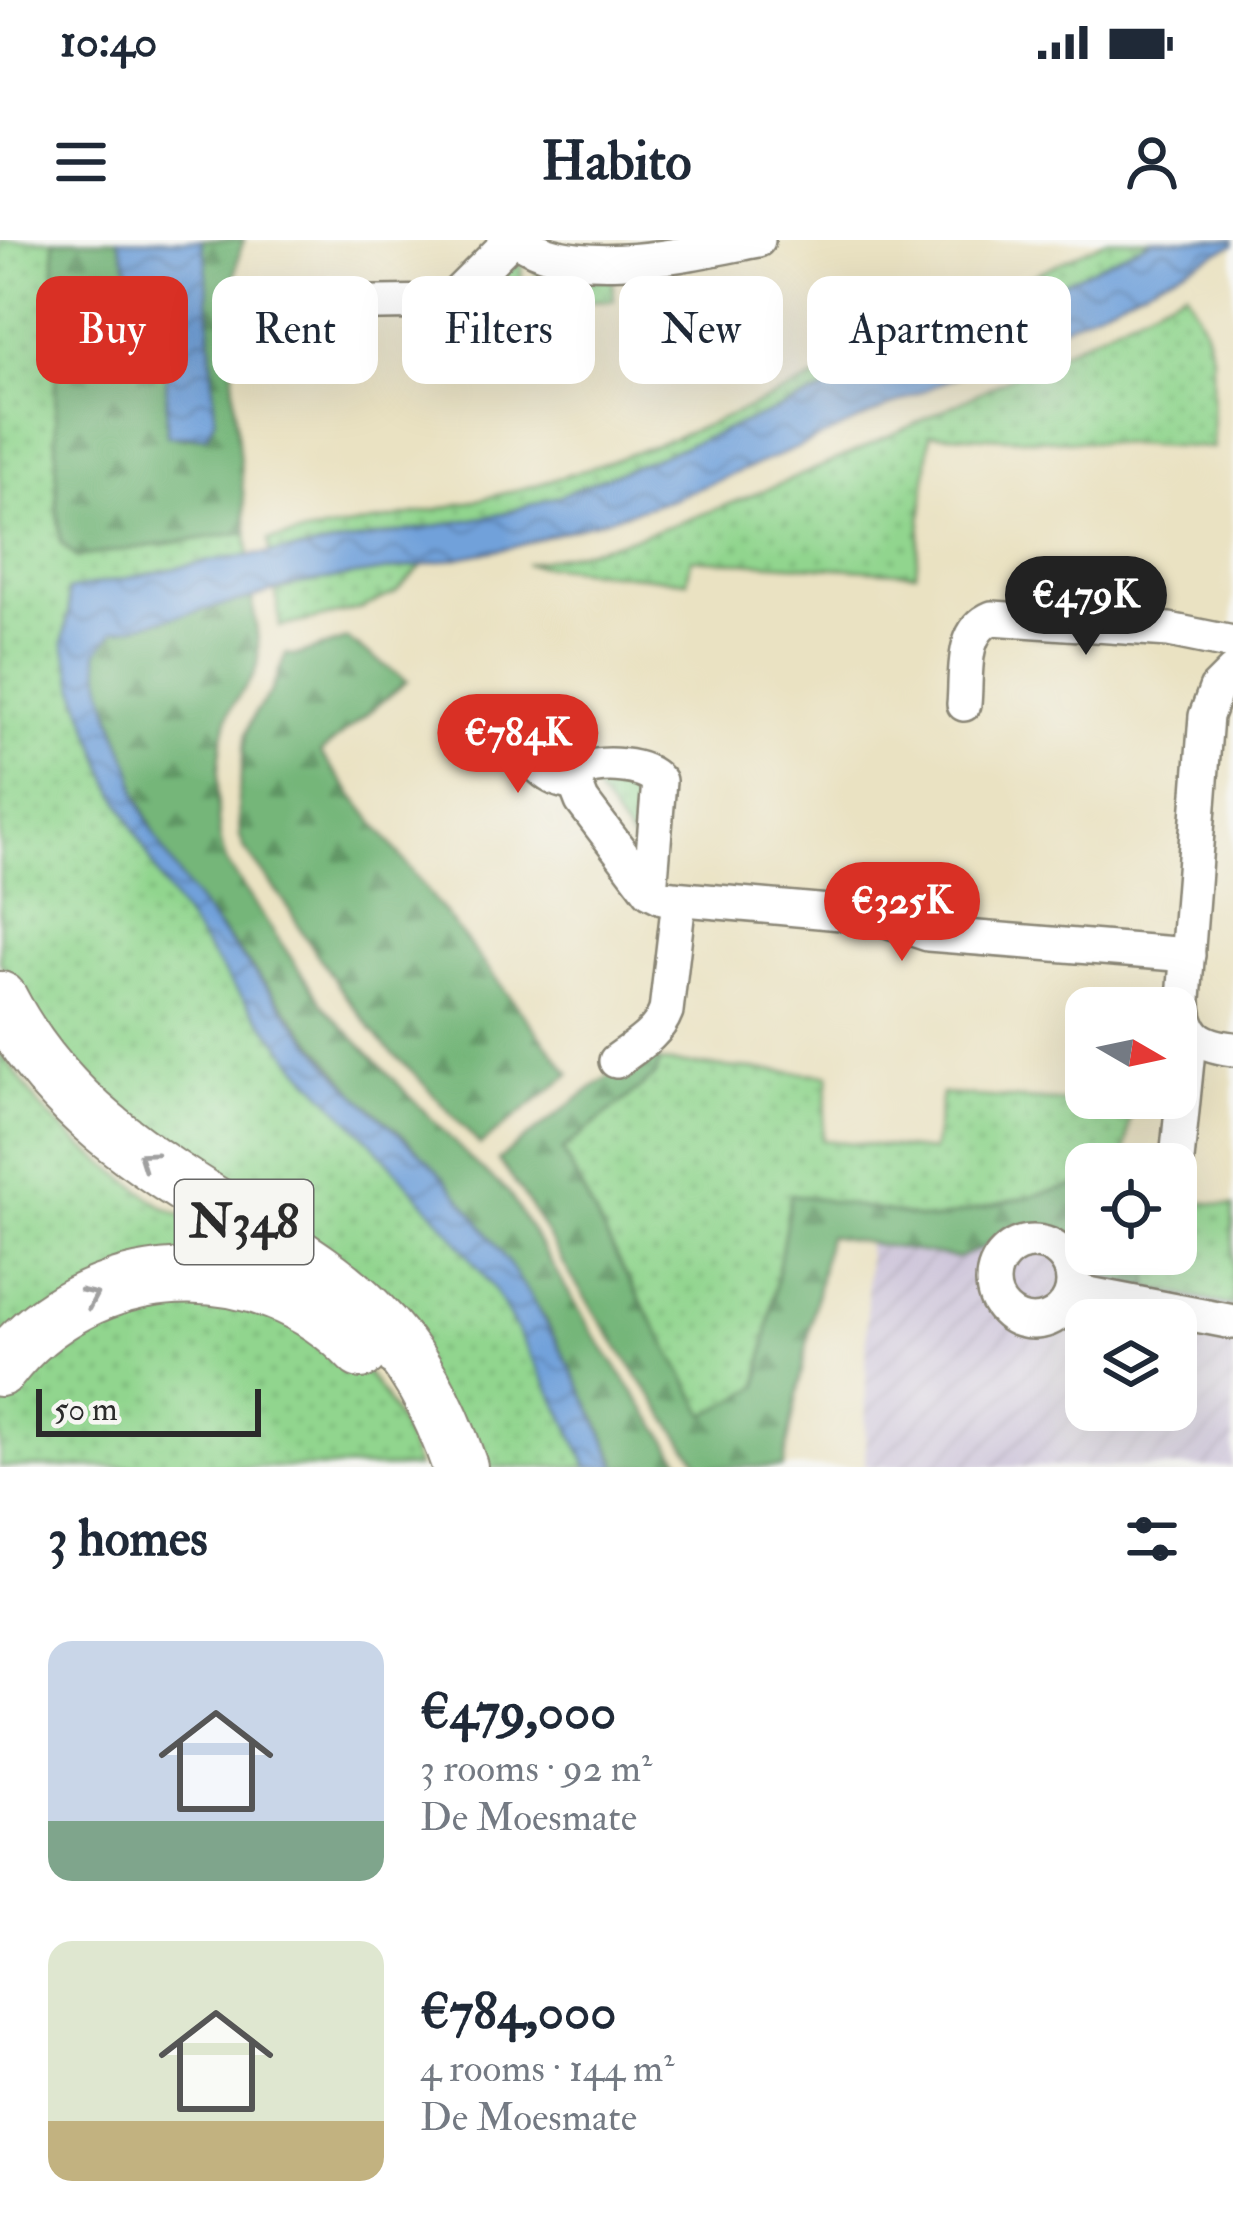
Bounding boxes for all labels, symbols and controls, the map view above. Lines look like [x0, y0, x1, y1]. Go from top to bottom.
text: 10:40 [60, 14, 157, 70]
text: Habito [541, 128, 692, 196]
icon: menu [48, 129, 114, 195]
icon: person [1119, 129, 1185, 195]
chip: Buy [36, 276, 188, 384]
chip: Rent [212, 276, 378, 384]
chip: Filters [402, 276, 595, 384]
chip: New [619, 276, 783, 384]
chip: Apartment [807, 276, 1071, 384]
pin: €479K [1002, 556, 1170, 658]
text: €479K [1032, 570, 1140, 619]
pin: €784K [434, 694, 602, 796]
text: €784K [464, 708, 572, 757]
pin: €325K [818, 862, 986, 964]
text: €325K [851, 876, 953, 925]
north arrow [1065, 987, 1197, 1119]
map controls [1065, 987, 1197, 1431]
button: locate [1065, 1143, 1197, 1275]
one-way arrow [137, 1151, 159, 1173]
road number: N348 [175, 1180, 313, 1264]
one-way arrow [78, 1288, 99, 1312]
button: layers [1065, 1299, 1197, 1431]
scale bar [36, 1383, 261, 1436]
text: 50 m [54, 1389, 118, 1430]
icon: filters [1119, 1506, 1185, 1572]
text: 3 homes [48, 1507, 208, 1571]
text: €479,000 [420, 1680, 616, 1744]
icon: home [144, 1689, 288, 1833]
text: 3 rooms · 92 m² [420, 1744, 652, 1793]
text: De Moesmate [420, 1793, 637, 1842]
text: €784,000 [420, 1980, 616, 2044]
icon: home [144, 1989, 288, 2133]
text: 4 rooms · 144 m² [420, 2044, 674, 2093]
text: De Moesmate [420, 2093, 637, 2142]

